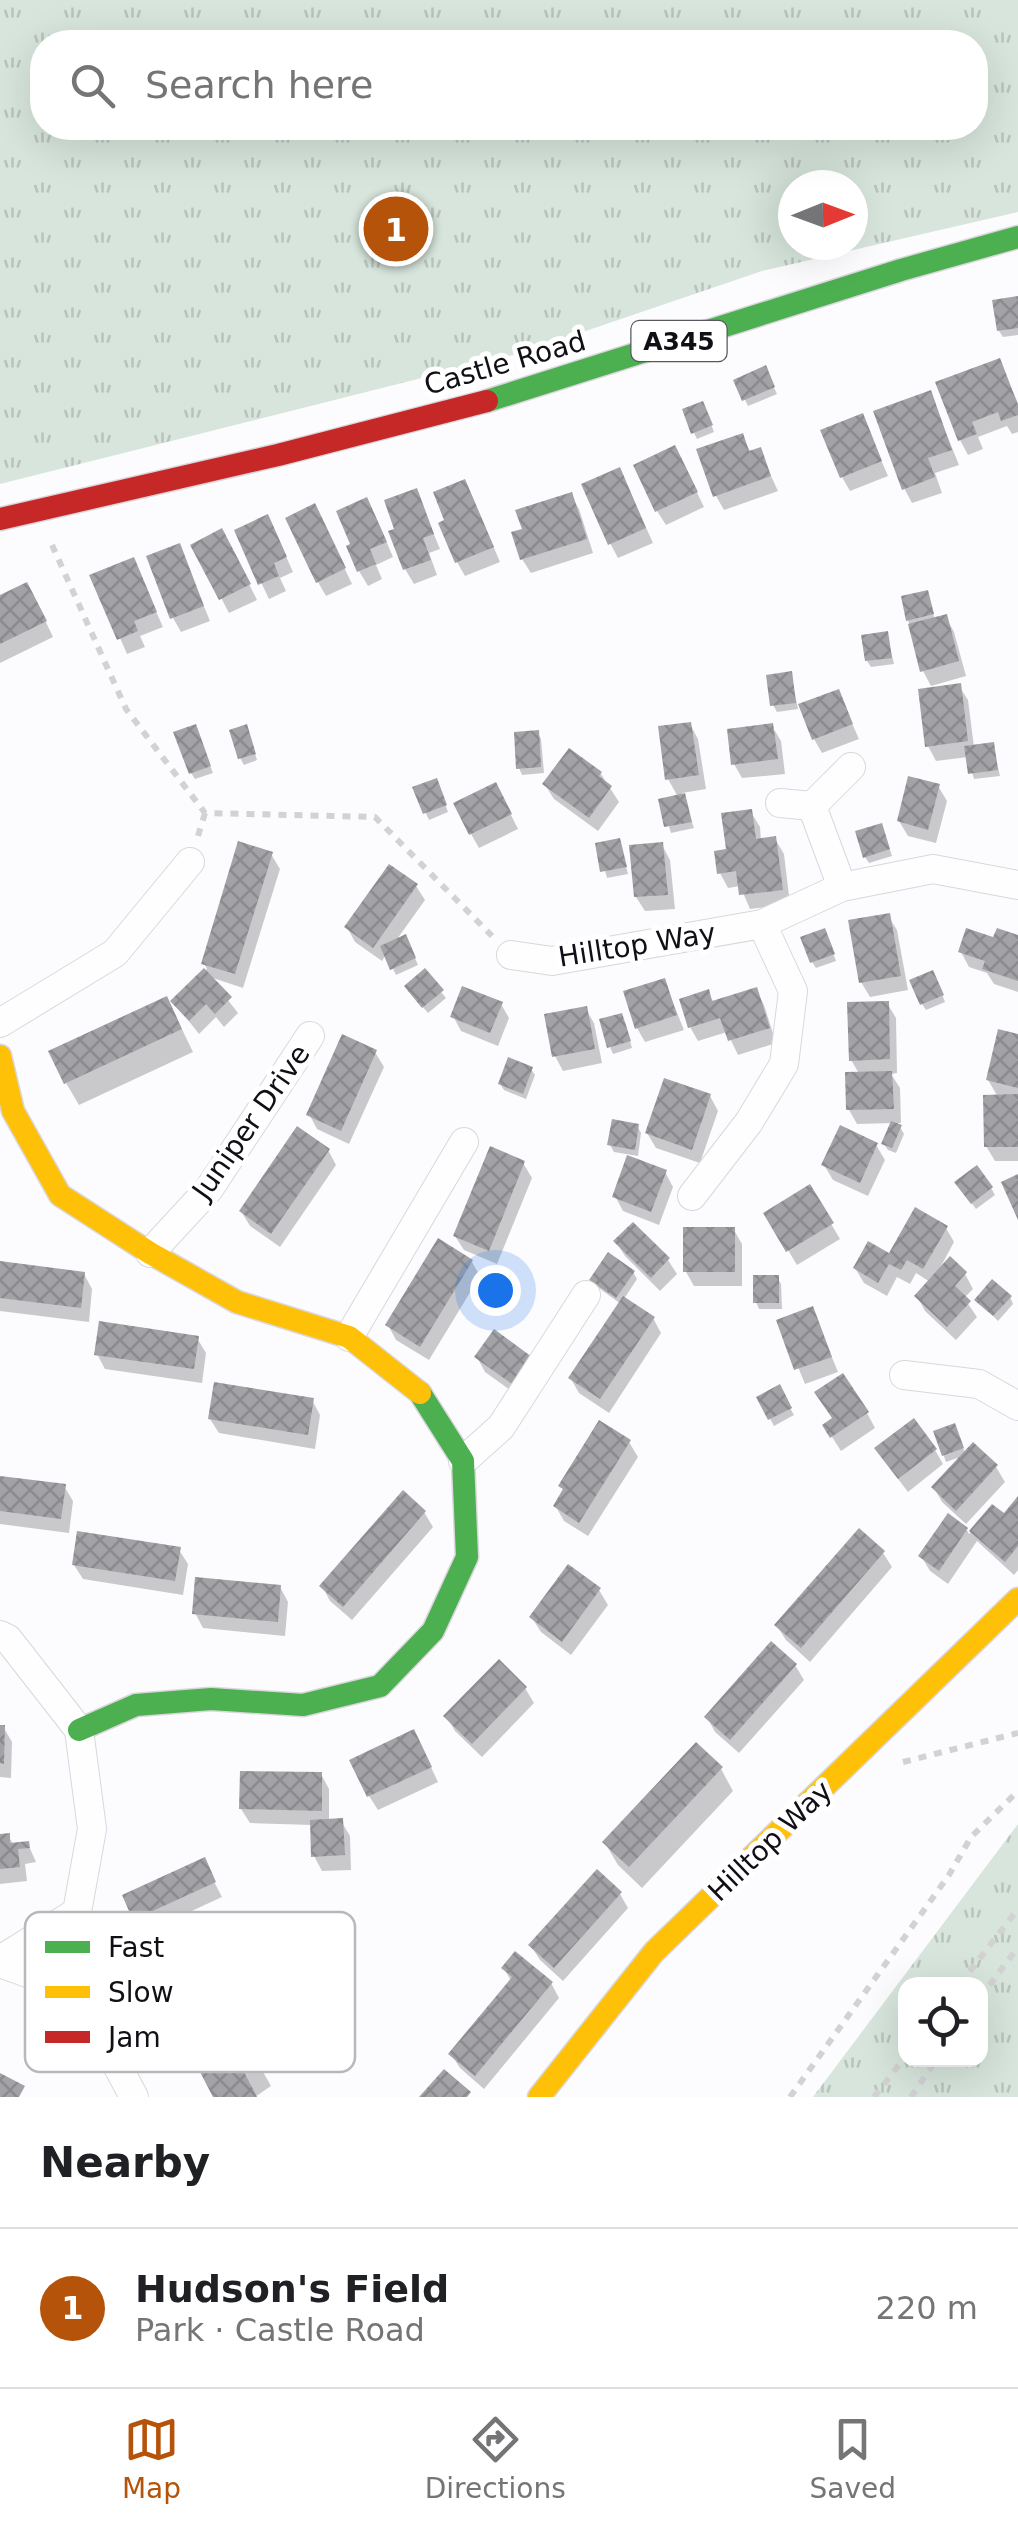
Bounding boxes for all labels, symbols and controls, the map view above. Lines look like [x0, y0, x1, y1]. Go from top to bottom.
search box [30, 30, 988, 140]
icon: search [65, 58, 120, 113]
text: Search here [145, 63, 373, 107]
north arrow [778, 170, 868, 260]
pin: 1 [364, 192, 428, 266]
road number: A345 [632, 321, 726, 361]
street label: Castle Road [420, 324, 590, 402]
street label: Hilltop Way [556, 916, 718, 974]
street label: Juniper Drive [184, 1038, 317, 1207]
your location [470, 1265, 521, 1316]
street label: Hilltop Way [701, 1774, 839, 1908]
legend [25, 1912, 355, 2072]
text: Fast [108, 1931, 164, 1964]
text: Slow [108, 1976, 174, 2009]
map controls [898, 1977, 988, 2067]
button: locate [898, 1977, 988, 2067]
text: Jam [106, 2021, 161, 2054]
text: Nearby [40, 2138, 210, 2187]
text: Hudson's Field [135, 2267, 449, 2311]
text: 1 [61, 2289, 84, 2327]
text: 220 m [876, 2289, 978, 2327]
text: Park · Castle Road [135, 2311, 425, 2349]
tab: Map [122, 2412, 181, 2505]
tab: Directions [425, 2412, 566, 2505]
tab: Saved [810, 2412, 896, 2505]

